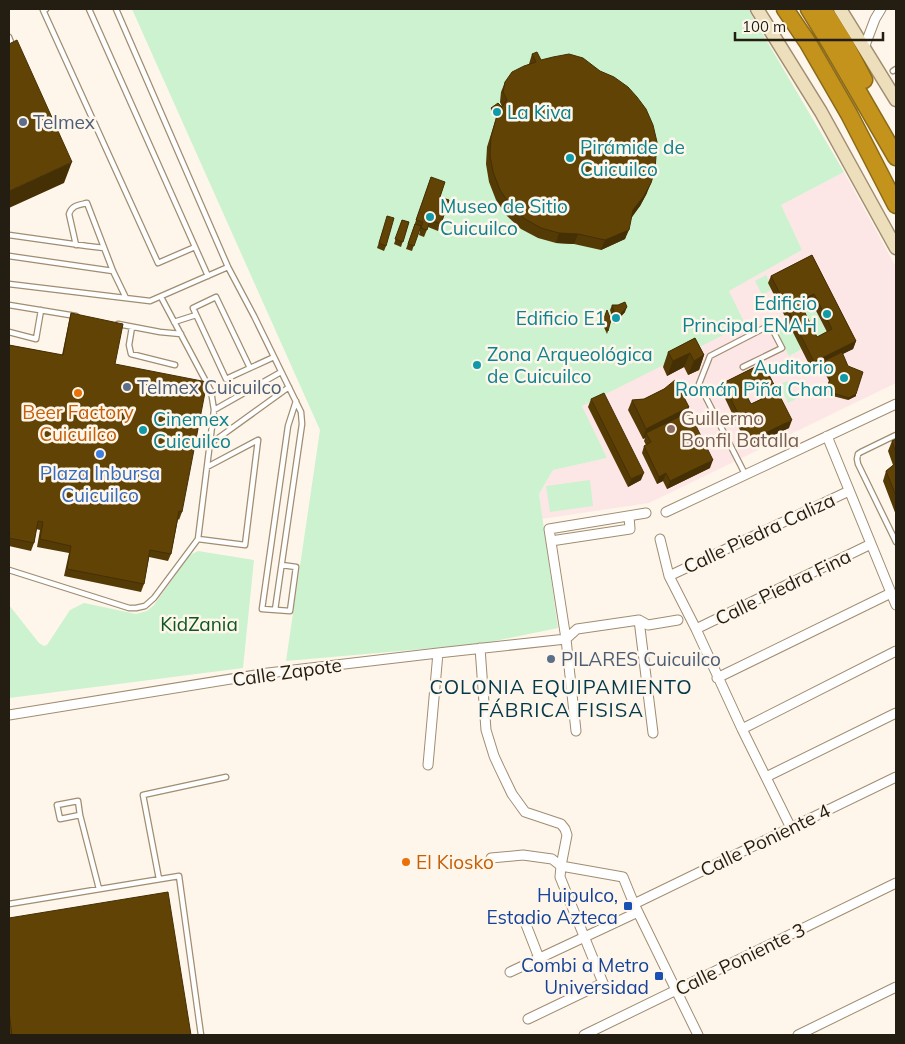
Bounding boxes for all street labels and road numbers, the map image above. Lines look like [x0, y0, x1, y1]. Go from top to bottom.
street label: Calle Piedra Caliza [679, 487, 839, 579]
street label: Calle Piedra Fina [711, 544, 855, 630]
street label: Calle Zapote [231, 652, 343, 692]
street label: Calle Poniente 4 [696, 798, 834, 882]
street label: Calle Poniente 3 [671, 917, 809, 1001]

